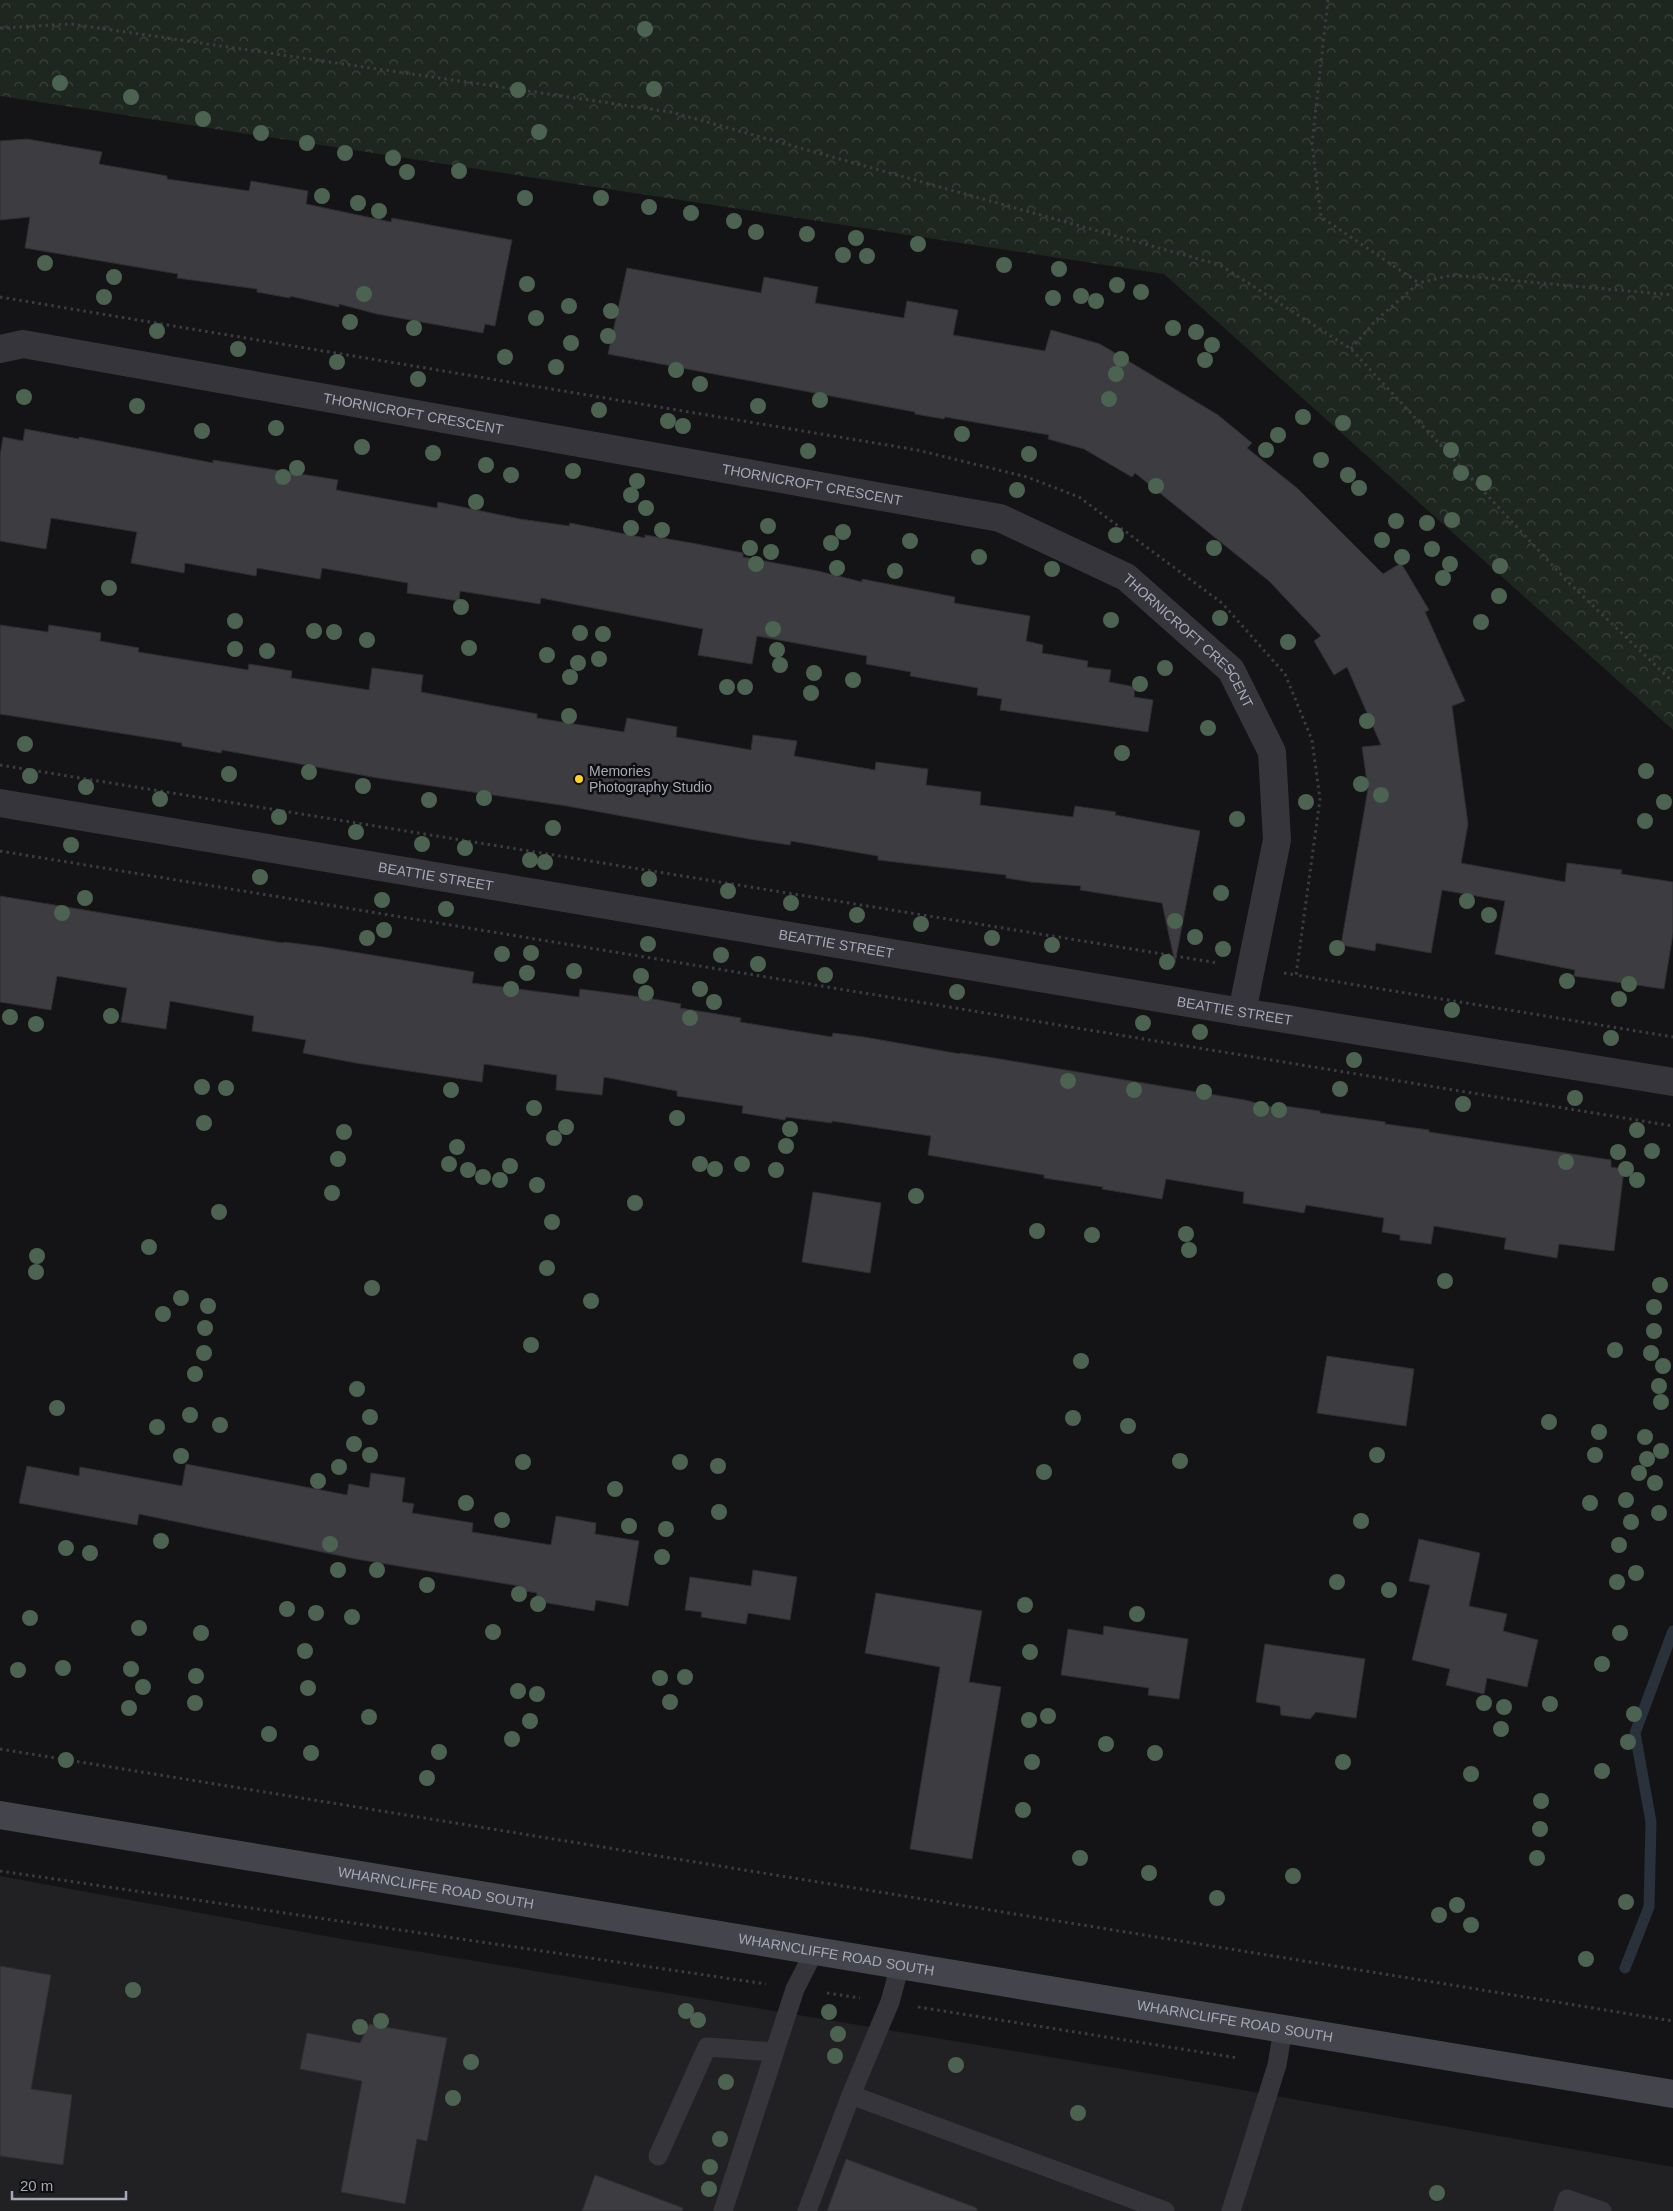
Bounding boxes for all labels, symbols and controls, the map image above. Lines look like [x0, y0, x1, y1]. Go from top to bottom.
street label: THORNICROFT CRESCENT [322, 390, 505, 437]
street label: THORNICROFT CRESCENT [721, 461, 904, 508]
street label: THORNICROFT CRESCENT [1120, 570, 1257, 711]
place label: Memories Photography Studio [589, 763, 712, 795]
marker: Memories Photography Studio [573, 773, 585, 785]
street label: BEATTIE STREET [377, 859, 495, 894]
street label: BEATTIE STREET [777, 926, 895, 961]
street label: BEATTIE STREET [1176, 993, 1294, 1028]
street label: WHARNCLIFFE ROAD SOUTH [337, 1863, 535, 1912]
street label: WHARNCLIFFE ROAD SOUTH [737, 1930, 936, 1979]
street label: WHARNCLIFFE ROAD SOUTH [1136, 1997, 1334, 2045]
scale bar [12, 2168, 126, 2200]
text: 20 m [20, 2177, 53, 2194]

